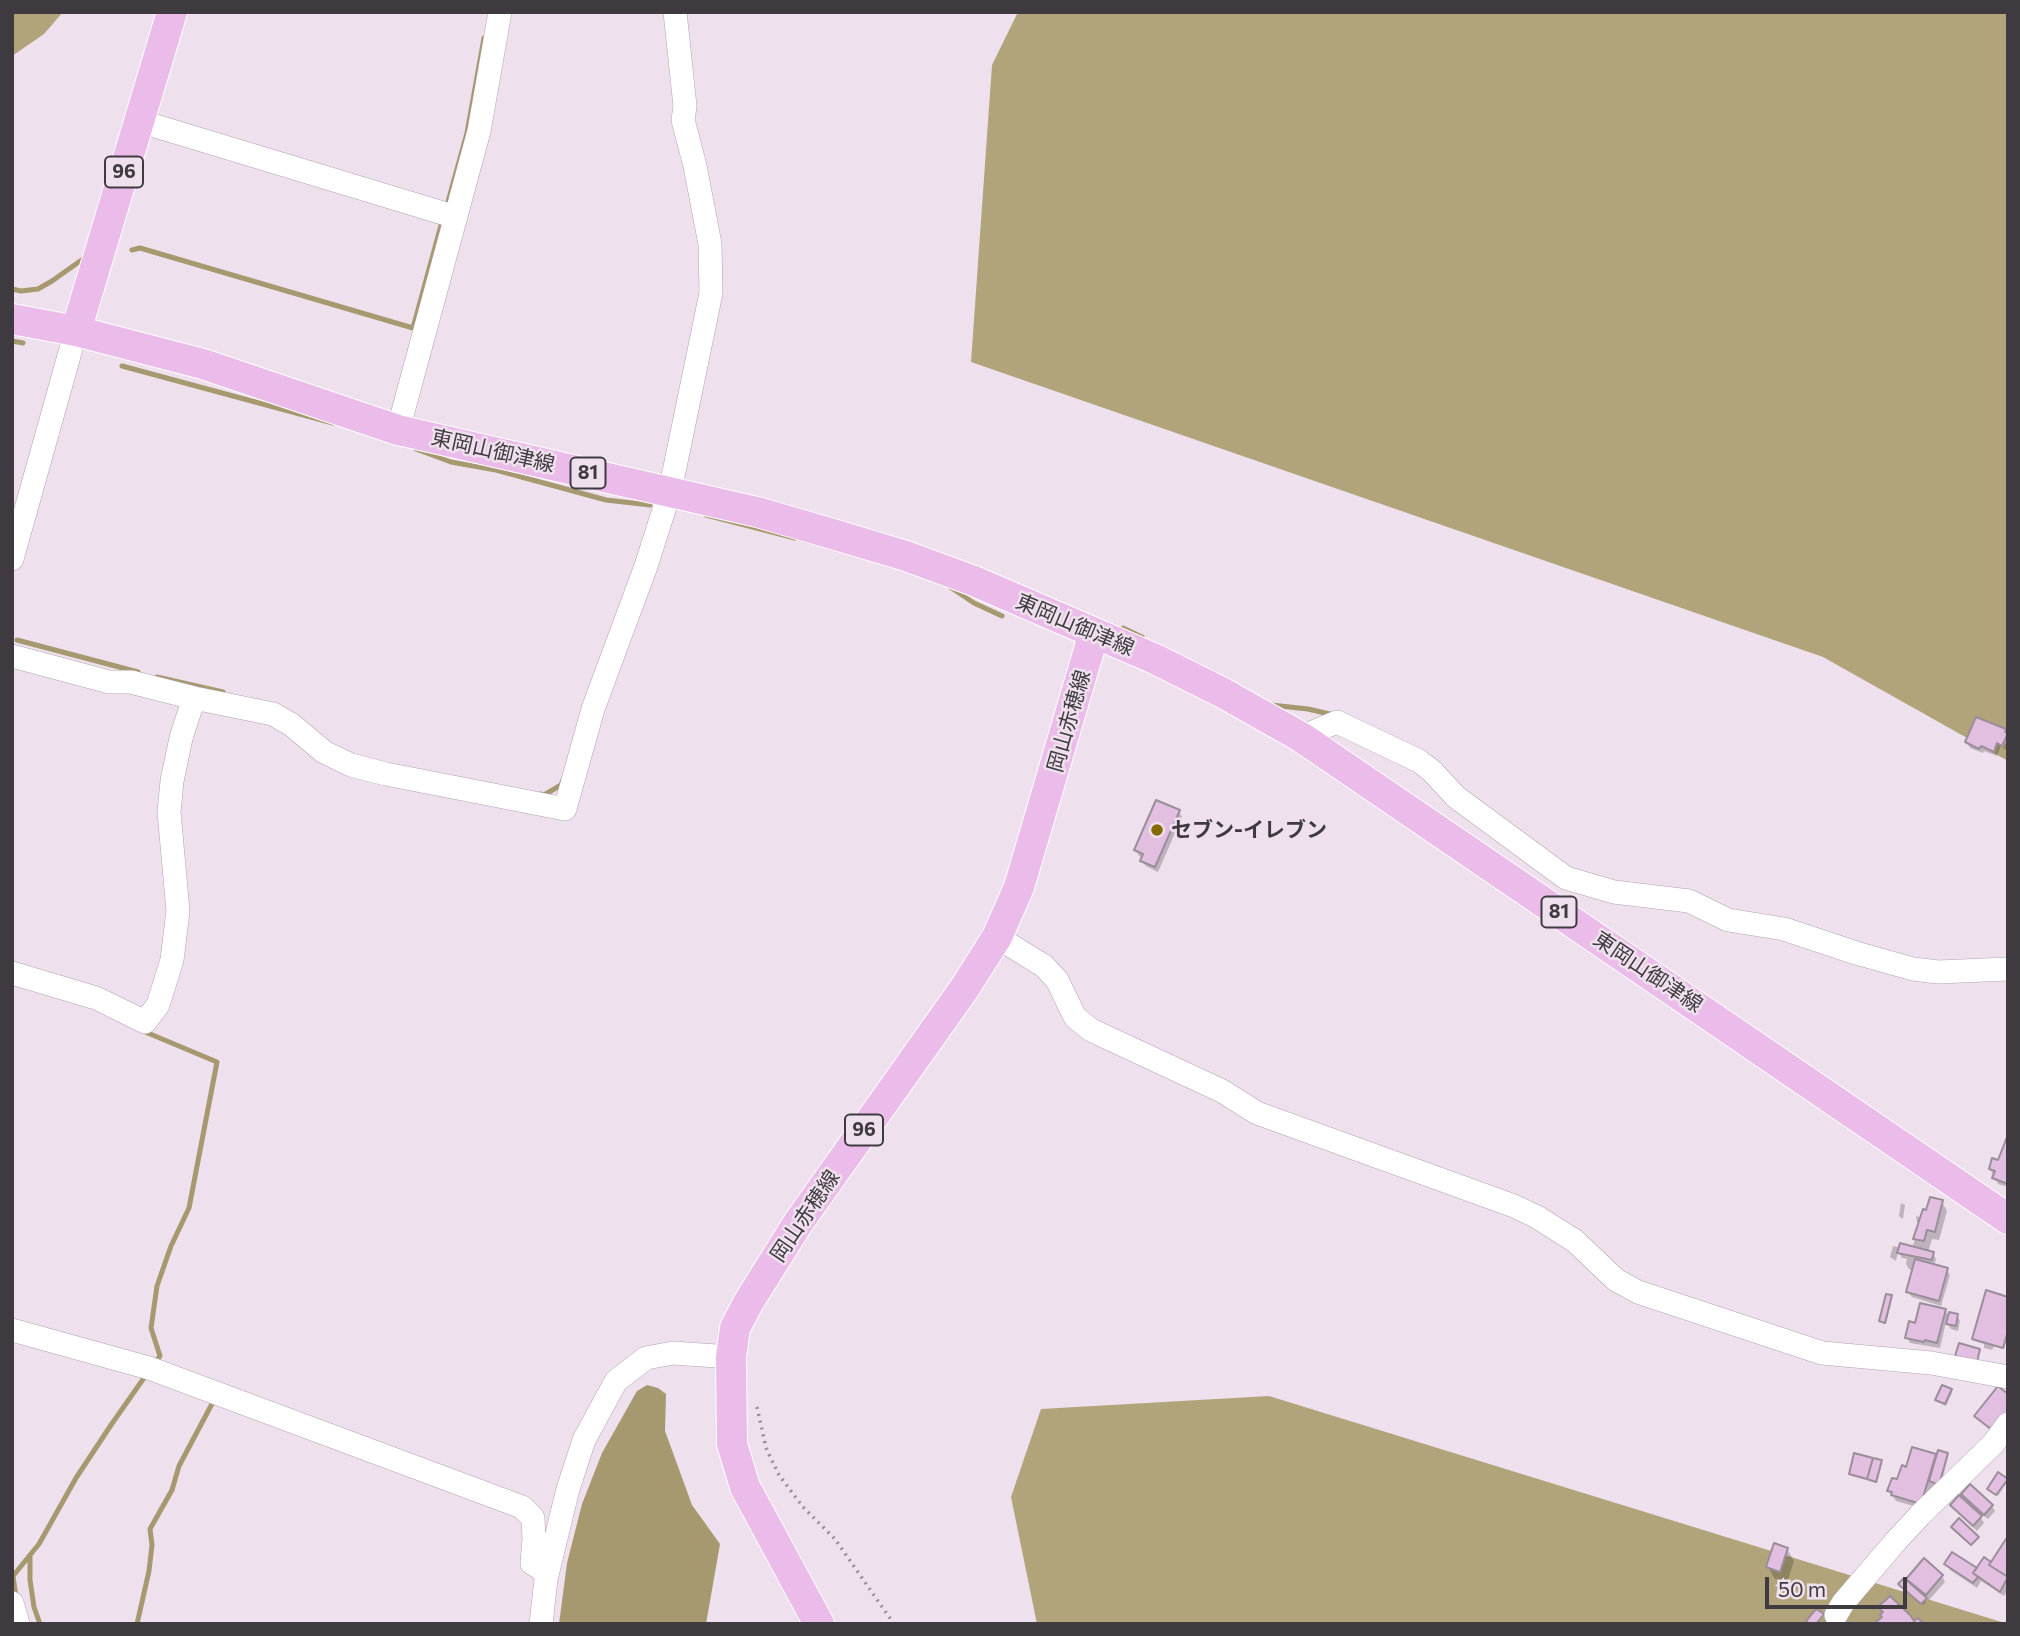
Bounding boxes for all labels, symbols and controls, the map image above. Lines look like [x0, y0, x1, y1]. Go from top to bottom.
road number: 96 [105, 156, 143, 188]
street label: 東岡山御津線 [429, 425, 557, 477]
road number: 81 [570, 458, 606, 488]
street label: 東岡山御津線 [1012, 589, 1138, 661]
street label: 岡山赤穂線 [1042, 667, 1096, 775]
place label: セブン-イレブン [1171, 817, 1327, 843]
marker: セブン-イレブン [1149, 822, 1165, 838]
road number: 81 [1542, 896, 1576, 928]
street label: 東岡山御津線 [1589, 926, 1707, 1018]
road number: 96 [845, 1114, 883, 1146]
street label: 岡山赤穂線 [765, 1165, 845, 1267]
scale bar [1768, 1562, 1910, 1606]
text: 50 m [1778, 1576, 1826, 1601]

